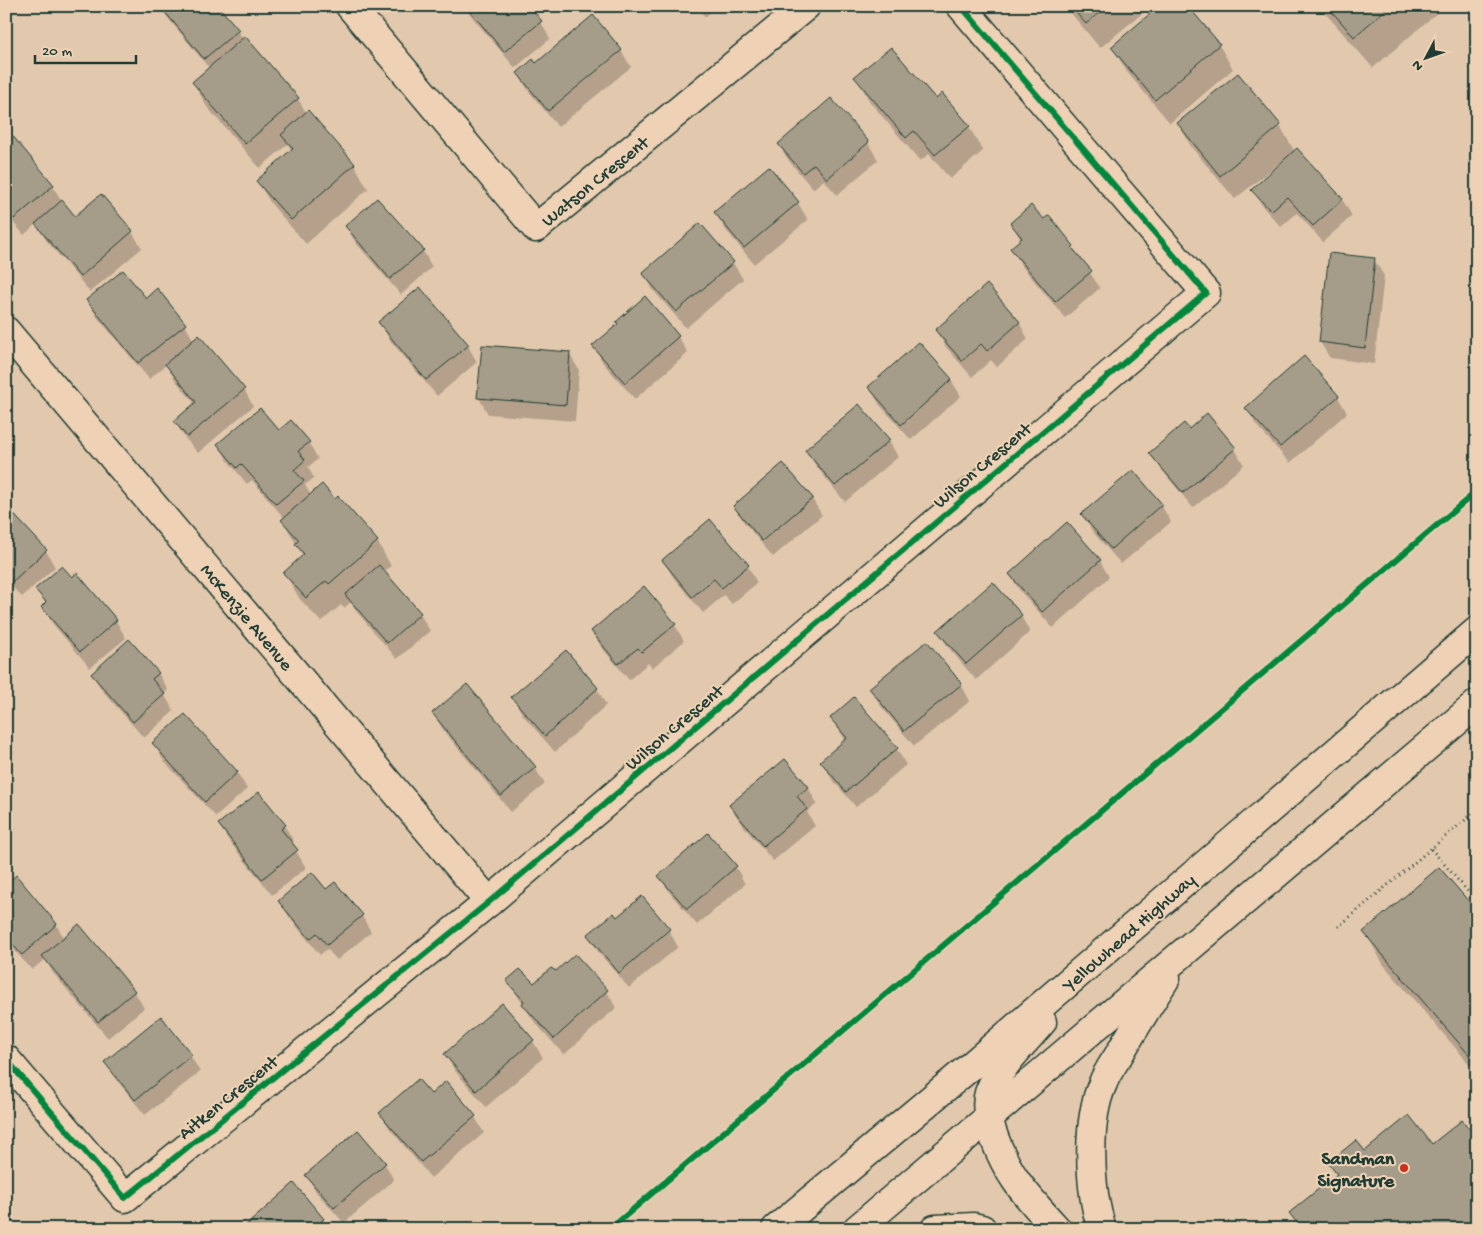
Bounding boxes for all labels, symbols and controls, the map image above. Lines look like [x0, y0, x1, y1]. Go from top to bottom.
scale bar [35, 32, 136, 64]
north arrow [1400, 32, 1450, 82]
text: 20 m [42, 43, 72, 61]
text: N [1409, 56, 1427, 74]
street label: Watson Crescent [538, 131, 656, 233]
street label: Wilson Crescent [929, 417, 1039, 515]
street label: McKenzie Avenue [194, 560, 297, 677]
street label: Wilson Crescent [621, 679, 731, 777]
street label: Yellowhead Highway [1058, 869, 1202, 999]
street label: Aitken Crescent [175, 1050, 285, 1146]
place label: Sandman Signature [1317, 1149, 1395, 1194]
marker: Sandman Signature [1398, 1162, 1410, 1174]

